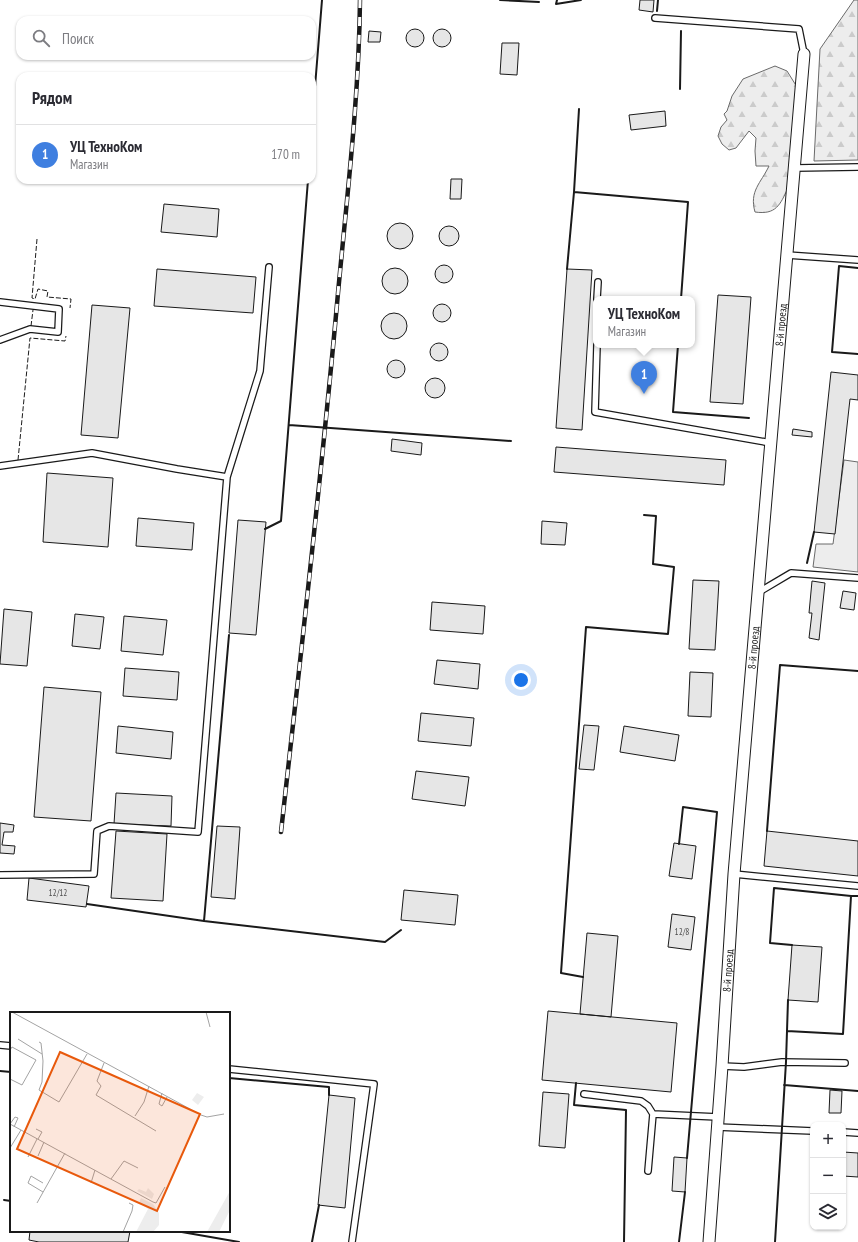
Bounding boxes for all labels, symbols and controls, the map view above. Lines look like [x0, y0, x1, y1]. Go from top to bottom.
search box [16, 16, 316, 60]
icon: search [30, 27, 52, 49]
text: Поиск [62, 29, 94, 48]
text: Рядом [32, 87, 72, 109]
text: УЦ ТехноКом [70, 137, 142, 156]
text: 1 [42, 146, 48, 163]
text: 170 m [271, 146, 300, 163]
text: Магазин [70, 156, 108, 173]
popup [593, 296, 695, 348]
street label: 8-й проезд [772, 303, 790, 347]
text: УЦ ТехноКом [608, 304, 680, 323]
text: Магазин [608, 323, 646, 340]
pin: 1 [631, 361, 657, 394]
street label: 8-й проезд [745, 626, 762, 670]
your location [511, 670, 531, 690]
house number: 12/12 [49, 887, 67, 898]
house number: 12/8 [675, 926, 689, 937]
street label: 8-й проезд [720, 949, 736, 993]
inset map [10, 1012, 230, 1232]
map controls [810, 1122, 846, 1230]
button: + [810, 1122, 846, 1158]
button: − [810, 1158, 846, 1194]
button: layers [810, 1194, 846, 1230]

